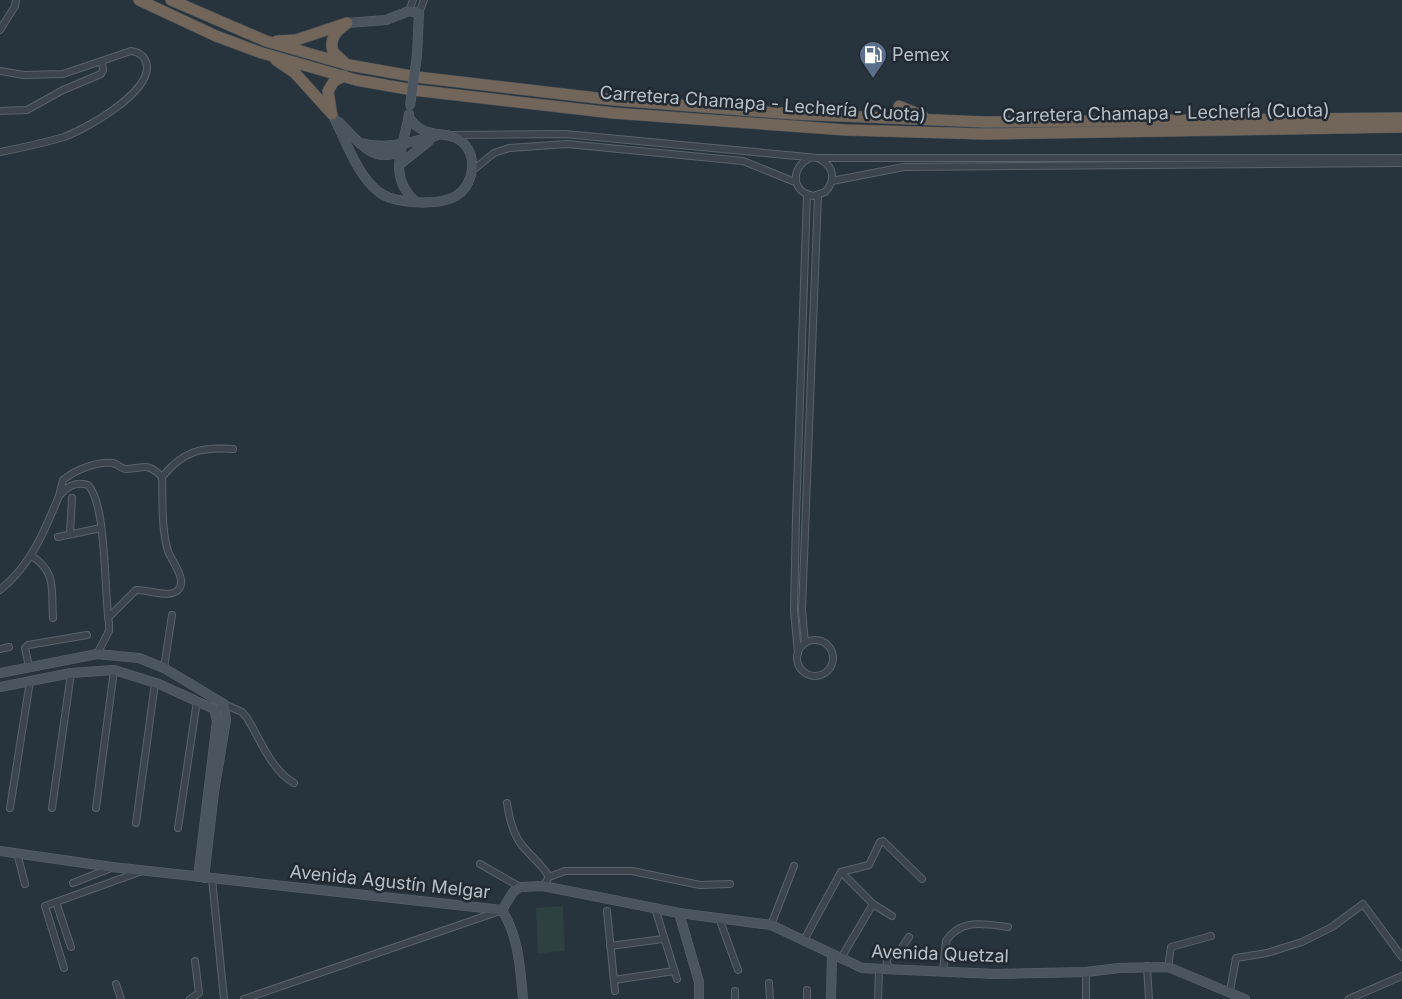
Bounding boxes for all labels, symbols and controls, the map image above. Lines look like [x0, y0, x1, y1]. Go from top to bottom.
fuel station icon: Pemex [858, 40, 888, 79]
place label: Pemex [892, 44, 950, 65]
street label: Carretera Chamapa - Lechería (Cuota) [599, 82, 927, 125]
street label: Carretera Chamapa - Lechería (Cuota) [1002, 99, 1330, 126]
street label: Avenida Agustín Melgar [289, 861, 491, 902]
street label: Avenida Quetzal [871, 941, 1009, 966]

